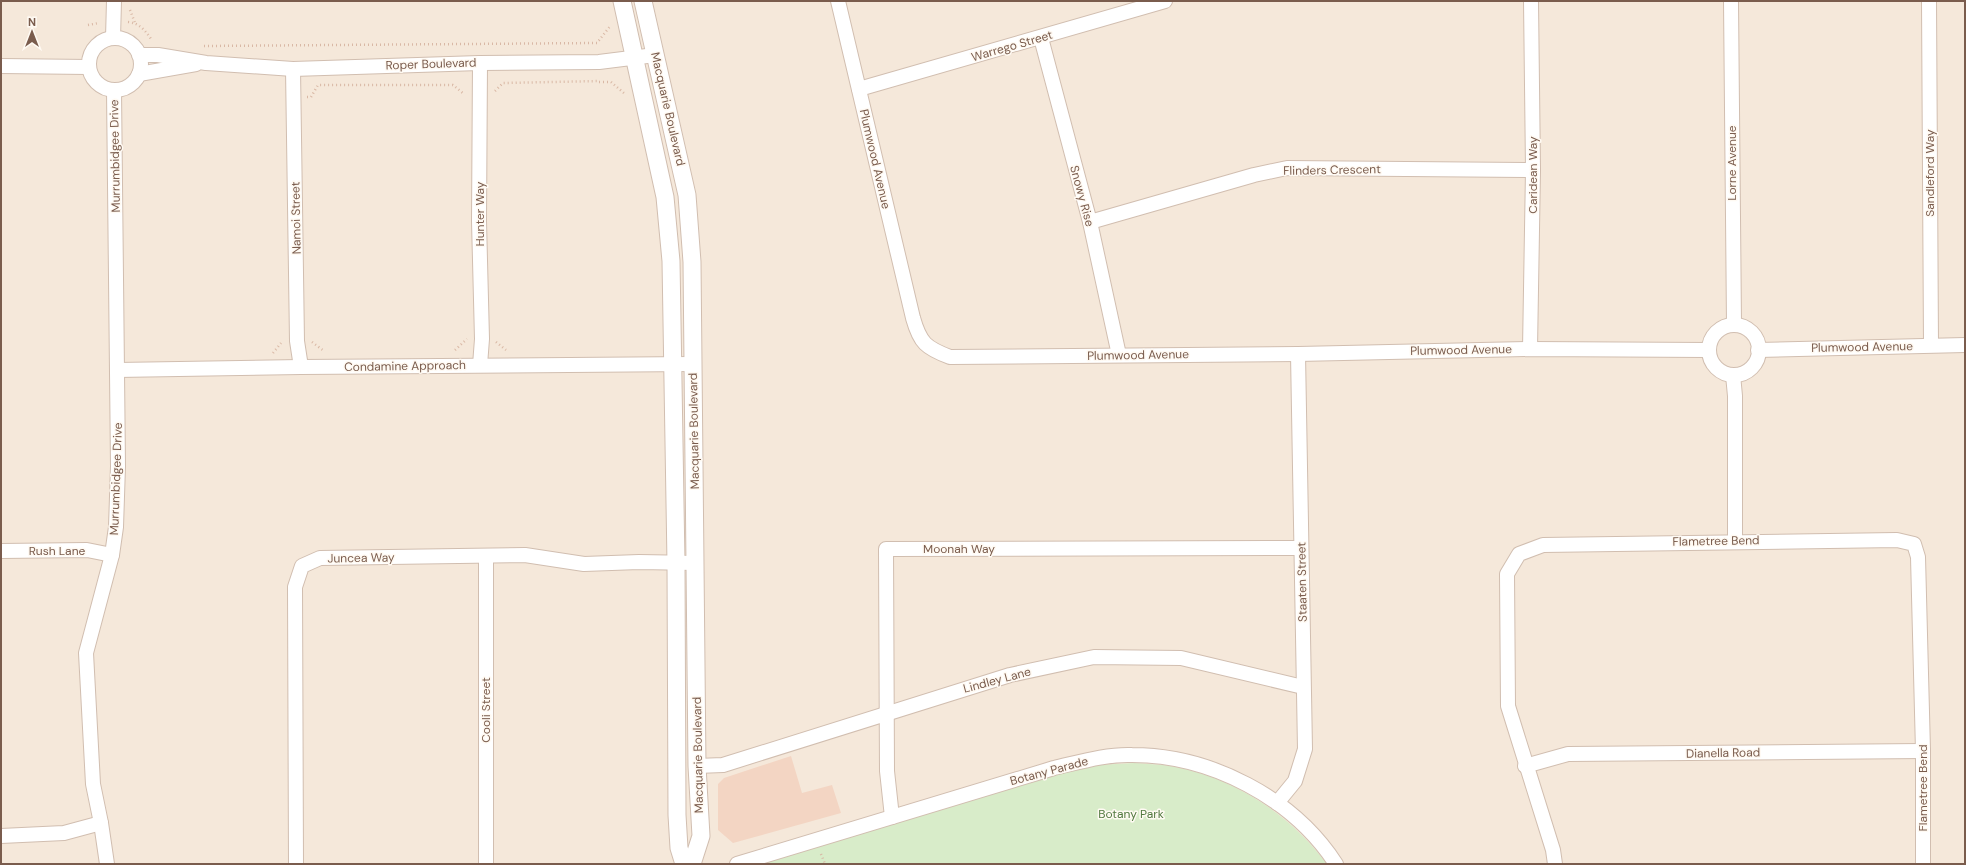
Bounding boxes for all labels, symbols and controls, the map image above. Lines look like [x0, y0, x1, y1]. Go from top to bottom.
north arrow [12, 12, 52, 52]
text: N [28, 15, 36, 29]
street label: Warrego Street [970, 27, 1055, 65]
street label: Macquarie Boulevard [647, 50, 689, 168]
street label: Roper Boulevard [385, 54, 477, 74]
street label: Murrumbidgee Drive [106, 99, 124, 213]
street label: Plumwood Avenue [856, 108, 894, 211]
street label: Lorne Avenue [1724, 125, 1740, 201]
street label: Sandleford Way [1922, 129, 1938, 217]
street label: Caridean Way [1525, 136, 1541, 214]
street label: Flinders Crescent [1283, 161, 1381, 179]
street label: Snowy Rise [1066, 164, 1098, 228]
street label: Namoi Street [287, 181, 305, 254]
street label: Hunter Way [472, 181, 488, 246]
street label: Plumwood Avenue [1811, 338, 1913, 356]
street label: Plumwood Avenue [1410, 341, 1512, 359]
street label: Plumwood Avenue [1087, 346, 1189, 364]
street label: Condamine Approach [344, 357, 466, 375]
street label: Macquarie Boulevard [685, 373, 703, 489]
street label: Murrumbidgee Drive [106, 422, 126, 536]
street label: Flametree Bend [1672, 532, 1760, 550]
street label: Moonah Way [923, 541, 995, 557]
street label: Staaten Street [1293, 542, 1311, 622]
street label: Rush Lane [29, 543, 86, 559]
street label: Juncea Way [327, 549, 395, 567]
street label: Lindley Lane [961, 663, 1033, 697]
street label: Cooli Street [478, 677, 494, 743]
street label: Macquarie Boulevard [689, 697, 707, 813]
street label: Dianella Road [1686, 744, 1760, 762]
street label: Flametree Bend [1915, 744, 1931, 832]
street label: Botany Parade [1008, 753, 1090, 789]
park label: Botany Park [1098, 806, 1164, 822]

